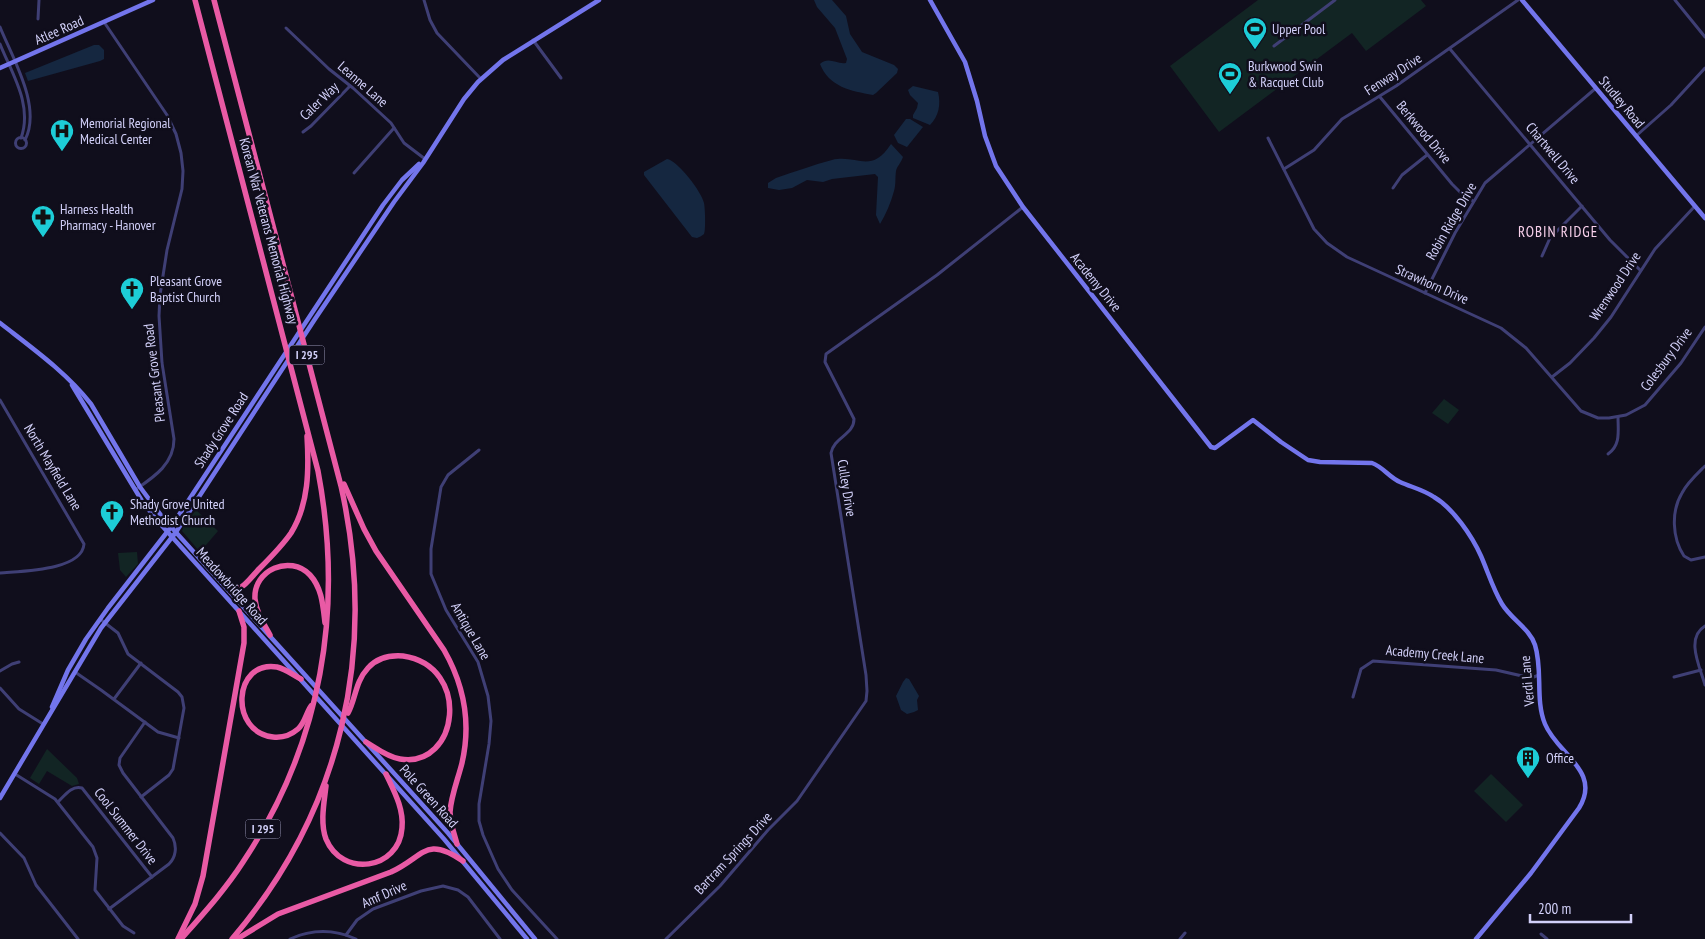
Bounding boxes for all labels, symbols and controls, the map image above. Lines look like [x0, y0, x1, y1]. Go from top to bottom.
street label: Atlee Road [32, 11, 86, 49]
sports icon: Upper Pool [1242, 16, 1268, 50]
place label: Upper Pool [1272, 20, 1326, 38]
street label: Fenway Drive [1361, 49, 1425, 99]
street label: Leanne Lane [334, 57, 392, 111]
place label: Burkwood Swin & Racquet Club [1248, 57, 1324, 91]
sports icon: Burkwood Swin & Racquet Club [1217, 61, 1243, 95]
street label: Studley Road [1595, 72, 1649, 132]
street label: Caler Way [296, 78, 343, 124]
street label: Berkwood Drive [1393, 97, 1456, 167]
place label: Memorial Regional Medical Center [80, 114, 171, 148]
hospital icon: Memorial Regional Medical Center [49, 118, 75, 152]
street label: Chartwell Drive [1522, 118, 1584, 188]
street label: Korean War Veterans Memorial Highway [235, 136, 303, 327]
street label: Robin Ridge Drive [1422, 179, 1481, 263]
place label: Harness Health Pharmacy - Hanover [60, 200, 156, 234]
pharmacy icon: Harness Health Pharmacy - Hanover [30, 204, 56, 238]
district label: ROBIN RIDGE [1518, 222, 1598, 241]
street label: Wrenwood Drive [1585, 248, 1645, 324]
street label: Academy Drive [1067, 249, 1126, 316]
street label: Strawhorn Drive [1393, 260, 1472, 308]
place label: Pleasant Grove Baptist Church [150, 272, 222, 306]
church icon: Pleasant Grove Baptist Church [119, 276, 145, 310]
street label: Pleasant Grove Road [139, 323, 169, 423]
street label: Colesbury Drive [1636, 323, 1696, 394]
road number: I 295 [290, 346, 324, 364]
street label: Shady Grove Road [190, 389, 252, 471]
street label: North Mayfield Lane [20, 420, 86, 514]
street label: Culley Drive [834, 458, 860, 518]
place label: Shady Grove United Methodist Church [130, 495, 225, 529]
church icon: Shady Grove United Methodist Church [99, 499, 125, 533]
street label: Meadowbridge Road [192, 543, 272, 629]
street label: Antique Lane [447, 599, 495, 663]
street label: Academy Creek Lane [1385, 641, 1485, 667]
street label: Verdi Lane [1516, 655, 1538, 708]
building icon: Office [1515, 745, 1541, 779]
place label: Office [1546, 749, 1574, 767]
street label: Pole Green Road [396, 761, 462, 831]
street label: Cool Summer Drive [90, 784, 162, 868]
street label: Bartram Springs Drive [690, 808, 776, 898]
road number: I 295 [246, 820, 280, 839]
street label: Amf Drive [359, 876, 410, 912]
scale bar [1530, 892, 1631, 924]
text: 200 m [1538, 899, 1571, 918]

